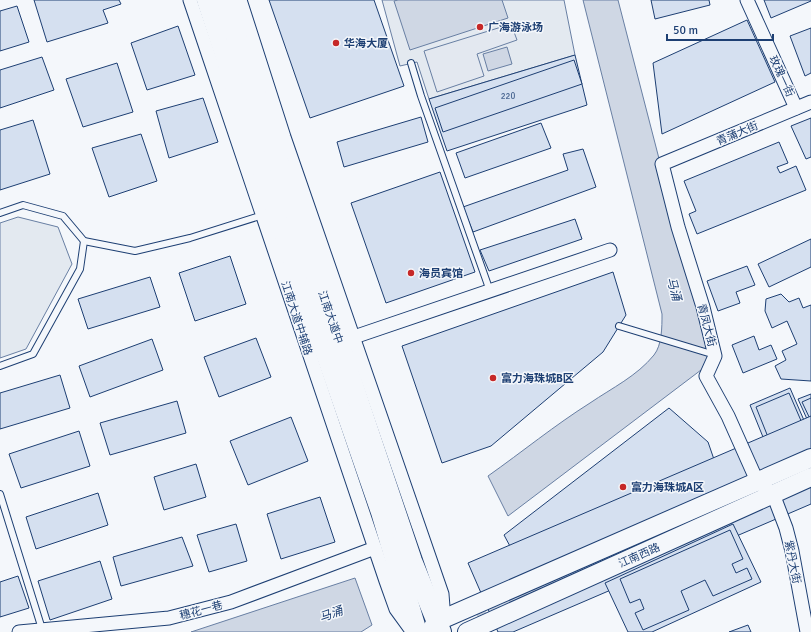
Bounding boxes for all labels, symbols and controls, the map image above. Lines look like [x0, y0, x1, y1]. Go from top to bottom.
scale bar [667, 16, 773, 42]
place label: 广海游泳场 [488, 21, 543, 34]
marker: 广海游泳场 [475, 22, 485, 32]
text: 50 m [673, 23, 698, 38]
place label: 华海大厦 [344, 37, 388, 50]
marker: 华海大厦 [331, 38, 341, 48]
street label: 玫瑰一街 [766, 54, 797, 99]
house number: 220 [501, 91, 515, 102]
street label: 青蒲大街 [714, 119, 760, 148]
place label: 海员宾馆 [419, 267, 463, 280]
marker: 海员宾馆 [406, 268, 416, 278]
water label: 马涌 [663, 276, 684, 305]
street label: 江南大道中辅路 [278, 280, 315, 357]
street label: 江南大道中 [315, 289, 346, 345]
street label: 青凤大街 [695, 302, 718, 348]
place label: 富力海珠城B区 [501, 372, 574, 385]
marker: 富力海珠城B区 [488, 373, 498, 383]
place label: 富力海珠城A区 [631, 481, 704, 494]
marker: 富力海珠城A区 [618, 482, 628, 492]
street label: 紫丹大街 [782, 539, 803, 585]
street label: 江南西路 [616, 541, 662, 570]
street label: 穗花一巷 [178, 599, 224, 622]
water label: 马涌 [317, 603, 347, 625]

